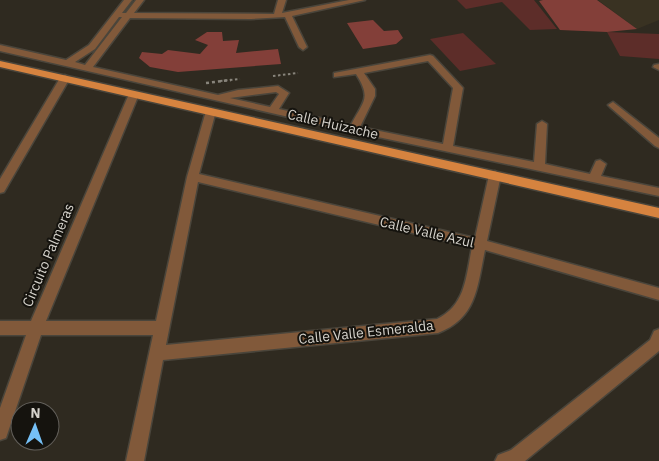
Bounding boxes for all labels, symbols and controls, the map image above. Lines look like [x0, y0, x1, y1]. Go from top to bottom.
street label: Calle Huizache [286, 105, 380, 143]
street label: Circuito Palmeras [18, 200, 78, 309]
street label: Calle Valle Azul [378, 212, 476, 252]
street label: Calle Valle Esmeralda [298, 316, 435, 348]
north arrow [10, 401, 60, 451]
text: N [30, 404, 41, 422]

